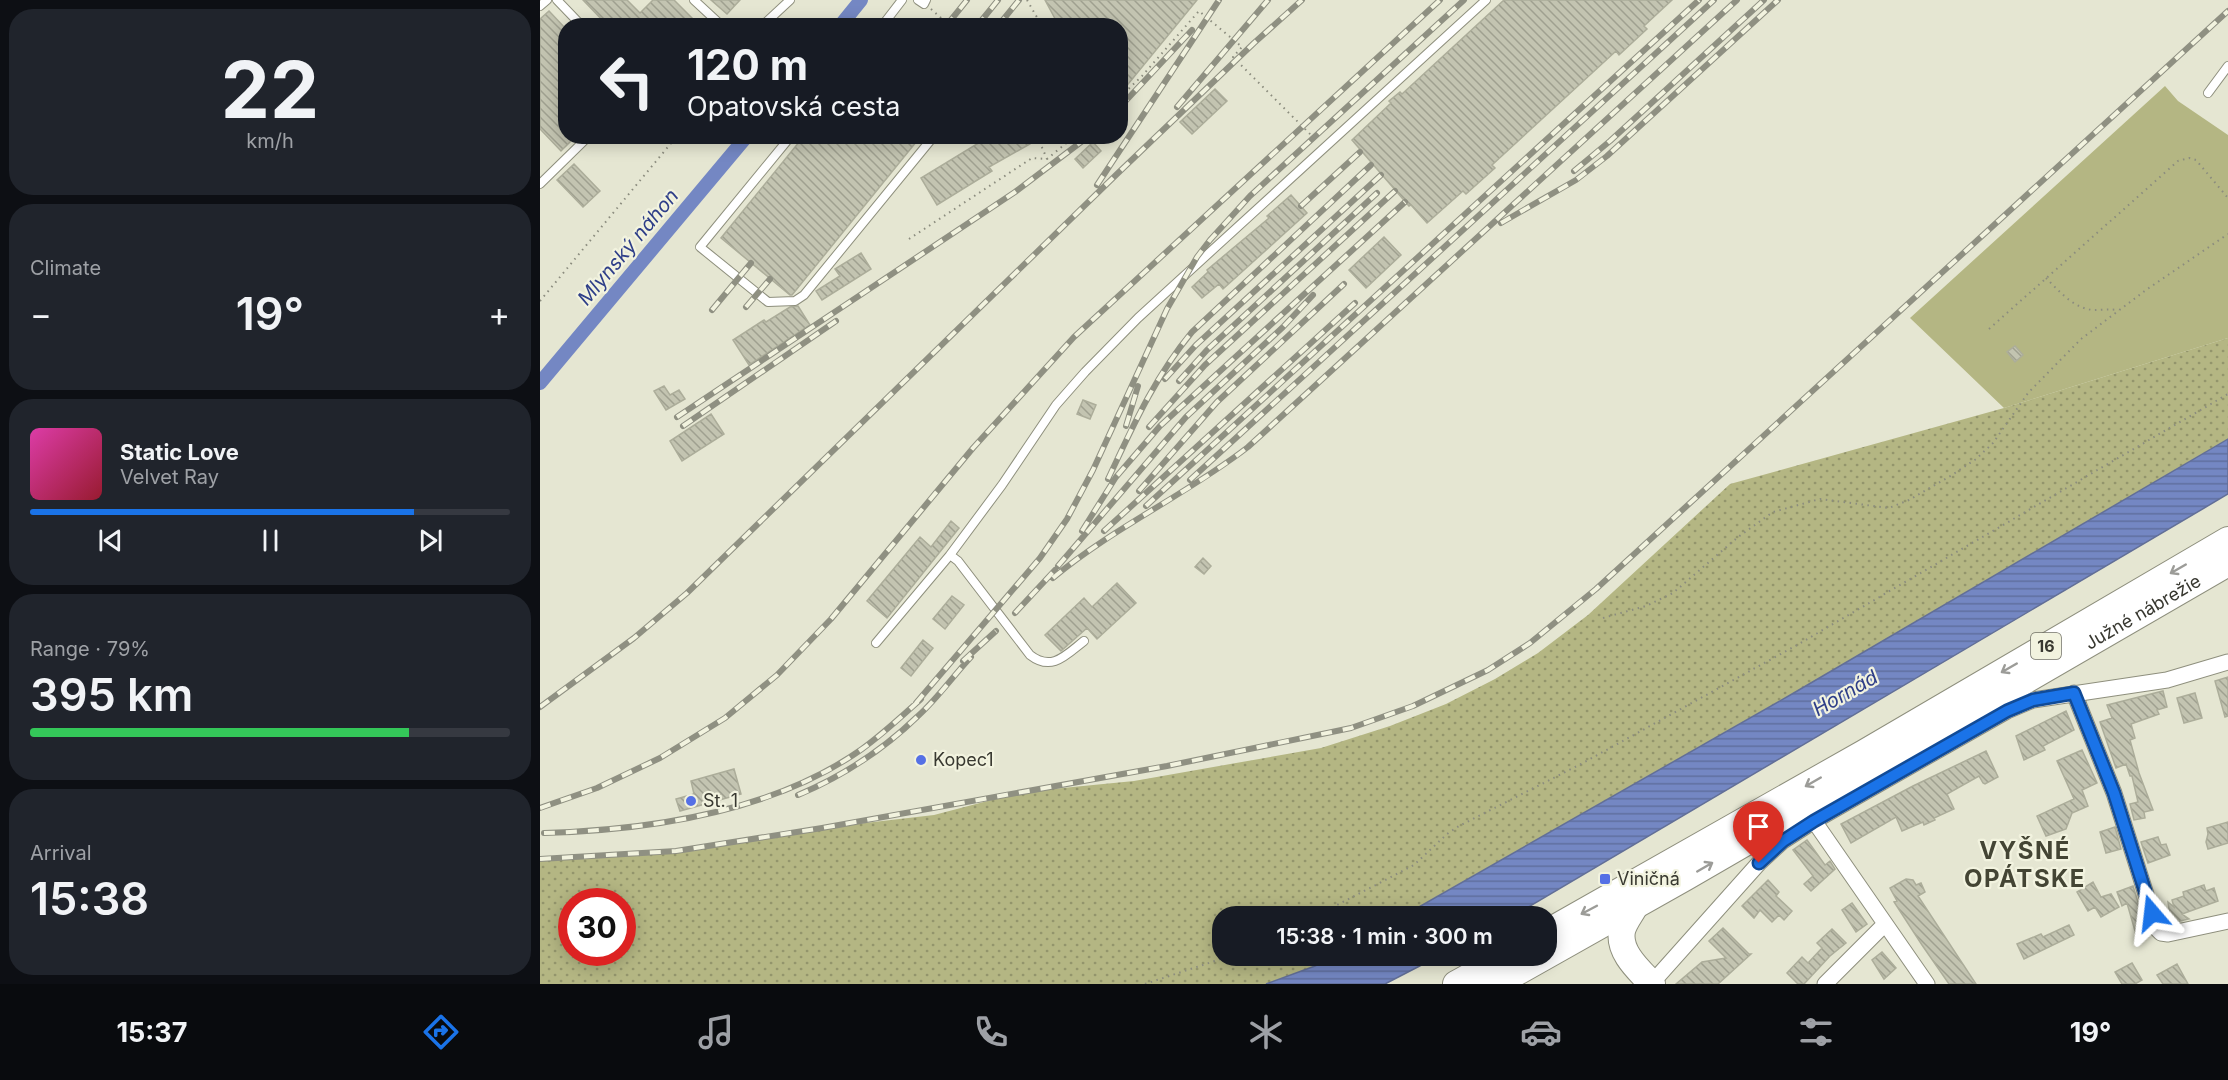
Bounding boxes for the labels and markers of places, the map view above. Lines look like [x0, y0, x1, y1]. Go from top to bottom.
place label: Kopec1 [933, 749, 994, 770]
marker: Kopec1 [914, 753, 928, 767]
place label: St. 1 [703, 790, 738, 811]
marker: St. 1 [684, 794, 698, 808]
pin [1733, 801, 1784, 863]
place label: Viničná [1617, 868, 1680, 889]
marker: Viničná [1598, 872, 1612, 886]

